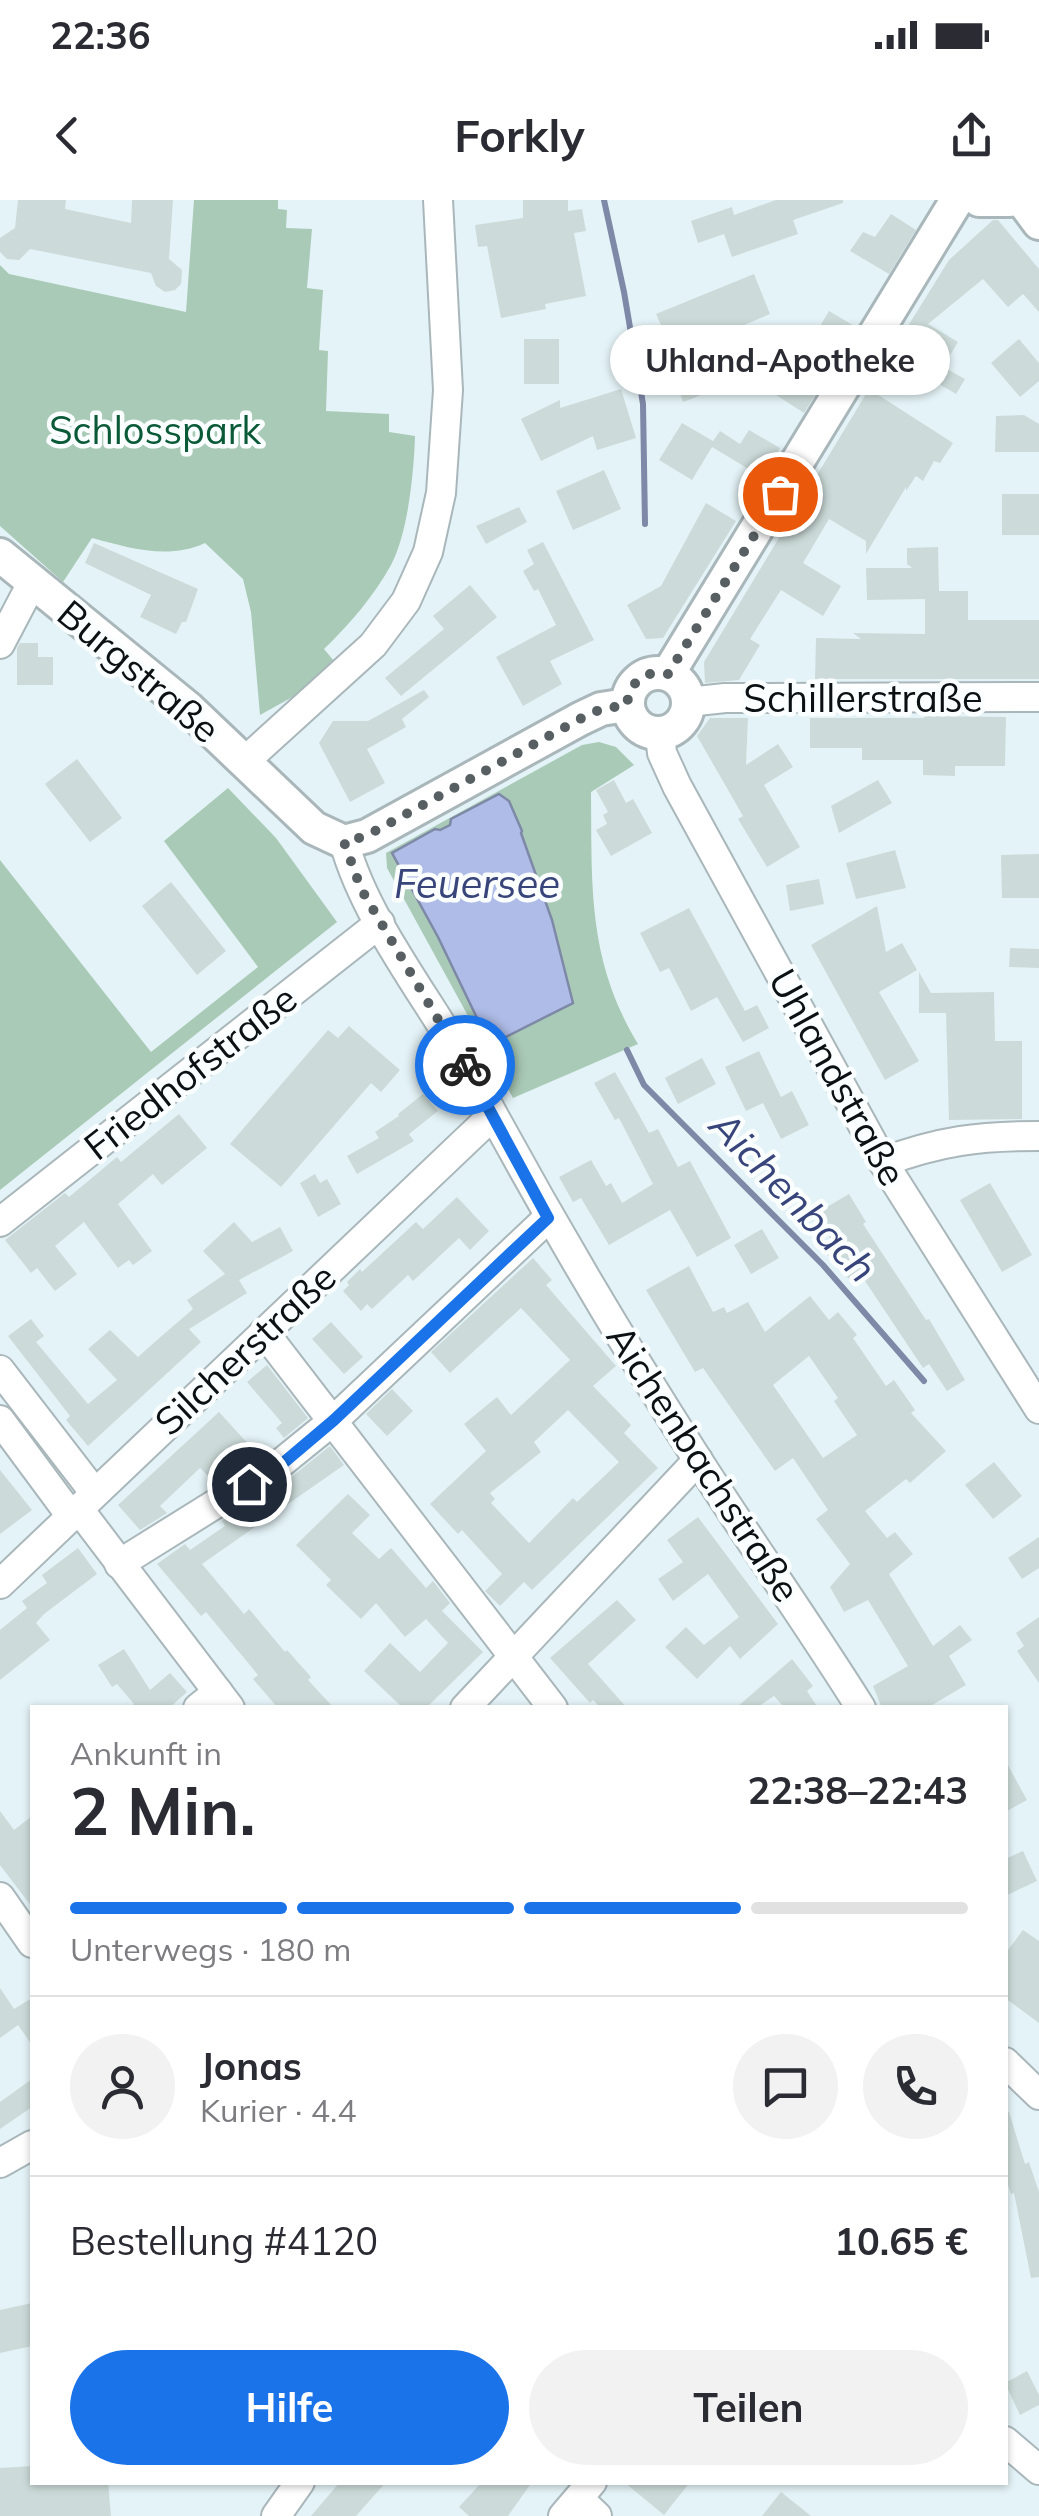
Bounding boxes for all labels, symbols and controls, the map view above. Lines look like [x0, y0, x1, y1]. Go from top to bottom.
text: 22:36 [50, 11, 151, 59]
text: Forkly [454, 107, 585, 163]
icon: back [40, 108, 95, 163]
icon: share [944, 108, 999, 163]
callout: Uhland-Apotheke [610, 324, 950, 394]
text: Uhland-Apotheke [645, 340, 915, 380]
park label: Schlosspark [49, 406, 262, 454]
pin [738, 452, 823, 537]
icon: bag [753, 467, 808, 522]
street label: Burgstraße [48, 589, 230, 753]
street label: Schillerstraße [743, 674, 983, 722]
water label: Feuersee [394, 858, 560, 908]
street label: Uhlandstraße [759, 960, 917, 1194]
street label: Friedhofstraße [74, 974, 306, 1170]
courier [415, 1015, 515, 1115]
icon: bike [438, 1038, 493, 1093]
water label: Aichenbach [699, 1099, 888, 1292]
street label: Silcherstraße [144, 1253, 346, 1445]
street label: Aichenbachstraße [597, 1315, 811, 1611]
pin [207, 1442, 292, 1527]
icon: home [222, 1457, 277, 1512]
text: Ankunft in [70, 1733, 222, 1773]
text: 22:38–22:43 [748, 1766, 968, 1814]
text: 2 Min. [70, 1770, 256, 1851]
text: Unterwegs · 180 m [70, 1929, 351, 1969]
button: person [70, 2034, 175, 2139]
button: chat [733, 2034, 838, 2139]
button: phone [863, 2034, 968, 2139]
text: Jonas [200, 2042, 302, 2090]
text: Kurier · 4.4 [200, 2090, 356, 2130]
text: Bestellung #4120 [70, 2217, 378, 2265]
text: 10.65 € [834, 2217, 968, 2265]
button: Hilfe [70, 2350, 509, 2465]
button: Teilen [529, 2350, 968, 2465]

